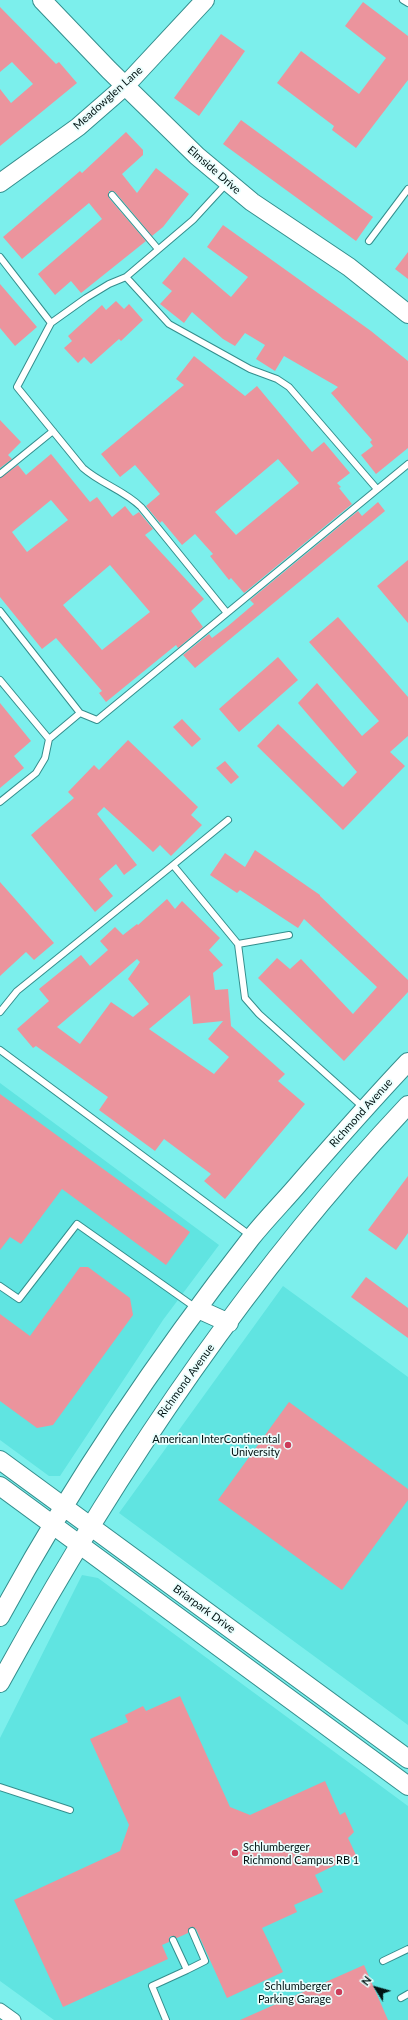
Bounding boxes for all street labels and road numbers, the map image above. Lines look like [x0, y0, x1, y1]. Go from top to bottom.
street label: Meadowglen Lane [71, 64, 145, 132]
street label: Elmside Drive [185, 143, 243, 197]
street label: Richmond Avenue [327, 1076, 395, 1150]
street label: Richmond Avenue [155, 1342, 217, 1420]
street label: Briarpark Drive [170, 1582, 238, 1636]

